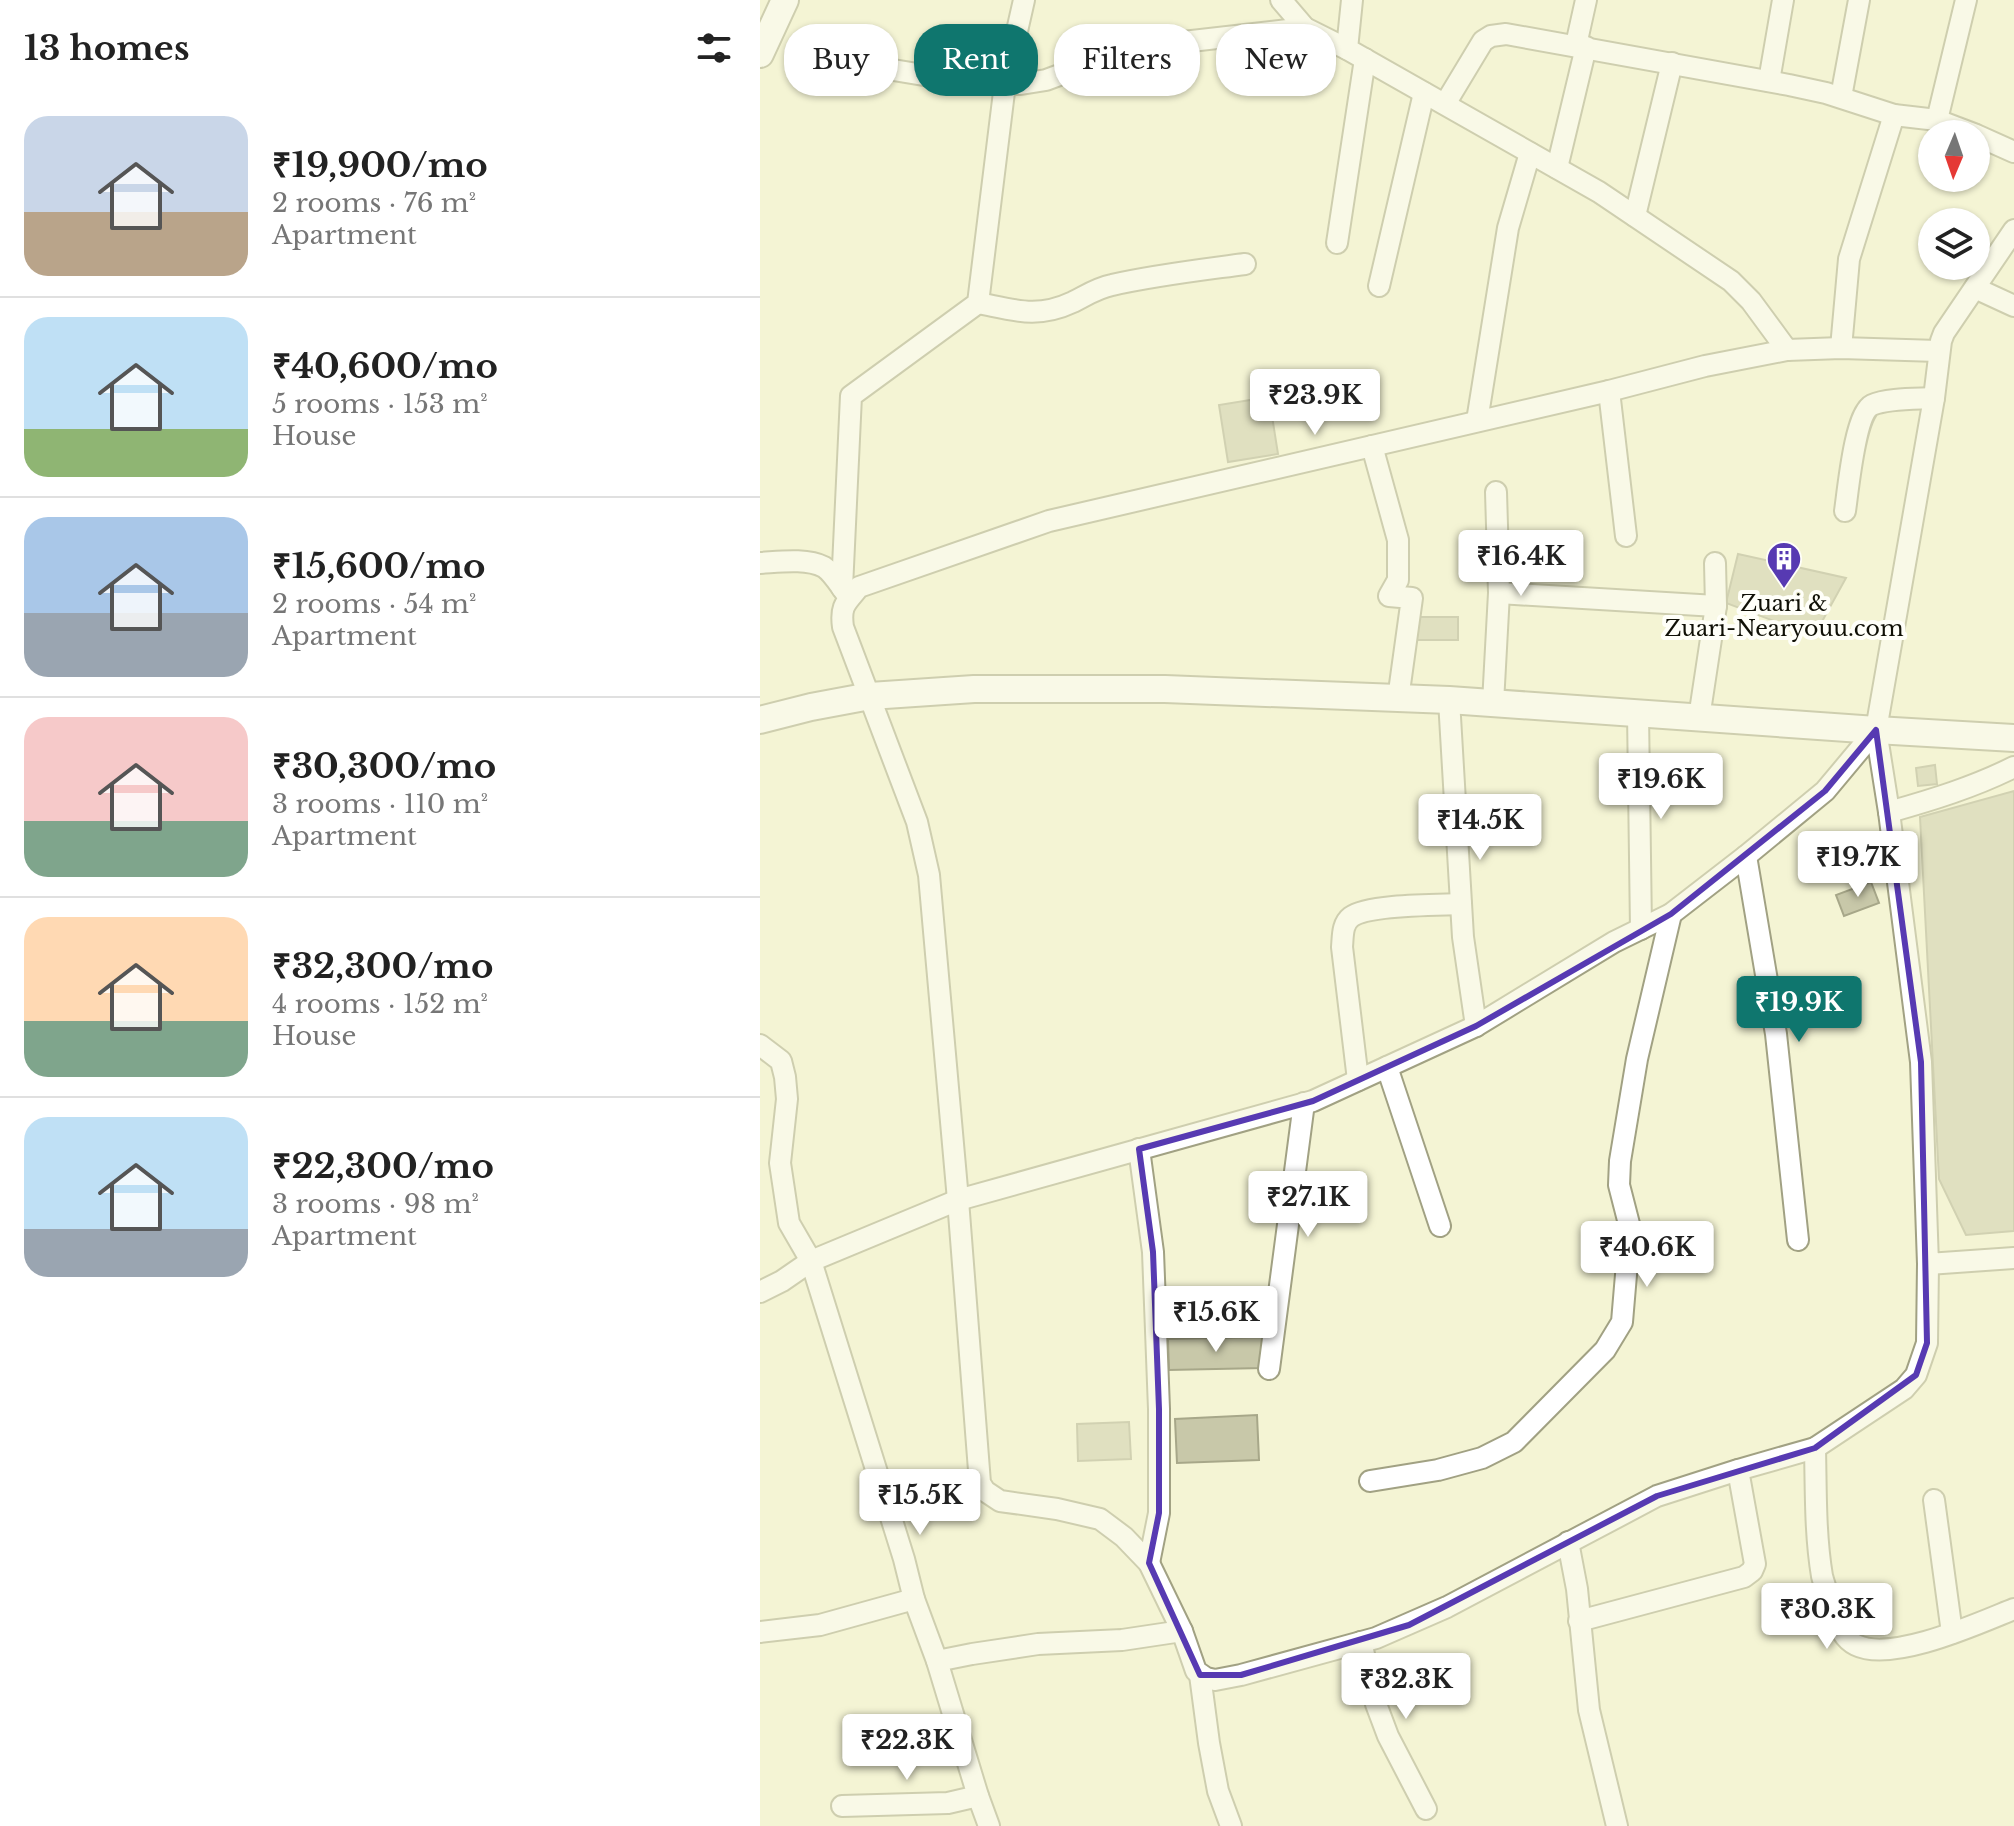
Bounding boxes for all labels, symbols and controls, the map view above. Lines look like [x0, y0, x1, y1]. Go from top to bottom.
chip: Buy [784, 24, 898, 96]
chip: Rent [914, 24, 1038, 96]
chip: Filters [1054, 24, 1200, 96]
chip: New [1216, 24, 1336, 96]
icon: filters [692, 26, 736, 70]
text: 13 homes [24, 27, 190, 69]
north arrow [1918, 120, 1990, 192]
map controls [1918, 120, 1990, 280]
text: ₹19,900/mo [272, 144, 488, 186]
icon: home [88, 148, 184, 244]
text: 2 rooms · 76 m² [272, 187, 476, 219]
button: layers [1918, 208, 1990, 280]
text: Apartment [272, 219, 417, 251]
text: ₹40,600/mo [272, 345, 498, 387]
icon: home [88, 349, 184, 445]
pin: ₹23.9K [1250, 369, 1380, 437]
text: ₹23.9K [1268, 379, 1362, 411]
text: 5 rooms · 153 m² [272, 388, 488, 420]
text: House [272, 420, 356, 452]
pin: ₹16.4K [1456, 530, 1586, 598]
text: ₹16.4K [1476, 540, 1566, 572]
building icon: Zuari & Zuari-Nearyouu.com [1765, 540, 1803, 590]
text: ₹15,600/mo [272, 545, 486, 587]
icon: home [88, 549, 184, 645]
text: 2 rooms · 54 m² [272, 588, 476, 620]
place label: Zuari & Zuari-Nearyouu.com [1664, 590, 1904, 642]
text: Apartment [272, 620, 417, 652]
text: ₹30,300/mo [272, 745, 496, 787]
icon: home [88, 749, 184, 845]
pin: ₹19.6K [1596, 753, 1726, 821]
text: ₹19.6K [1617, 763, 1705, 795]
text: 3 rooms · 110 m² [272, 788, 488, 820]
pin: ₹14.5K [1415, 794, 1545, 862]
text: ₹14.5K [1436, 804, 1524, 836]
text: Apartment [272, 820, 417, 852]
pin: ₹19.7K [1793, 831, 1923, 899]
text: ₹19.7K [1816, 841, 1900, 873]
text: ₹32,300/mo [272, 945, 493, 987]
icon: home [88, 949, 184, 1045]
pin: ₹19.9K [1734, 976, 1864, 1044]
text: ₹19.9K [1755, 986, 1843, 1018]
text: 4 rooms · 152 m² [272, 988, 488, 1020]
text: House [272, 1020, 356, 1052]
text: ₹22,300/mo [272, 1145, 494, 1187]
icon: home [88, 1149, 184, 1245]
pin: ₹27.1K [1243, 1171, 1373, 1239]
text: ₹27.1K [1266, 1181, 1350, 1213]
text: 3 rooms · 98 m² [272, 1188, 479, 1220]
text: Apartment [272, 1220, 417, 1252]
pin: ₹40.6K [1582, 1221, 1712, 1289]
text: ₹40.6K [1599, 1231, 1695, 1263]
pin: ₹15.6K [1151, 1286, 1281, 1354]
text: ₹15.6K [1173, 1296, 1260, 1328]
pin: ₹15.5K [855, 1469, 985, 1537]
text: ₹15.5K [877, 1479, 963, 1511]
pin: ₹30.3K [1762, 1583, 1892, 1651]
text: ₹30.3K [1779, 1593, 1875, 1625]
pin: ₹32.3K [1341, 1653, 1471, 1721]
text: ₹32.3K [1359, 1663, 1453, 1695]
pin: ₹22.3K [842, 1714, 972, 1782]
text: ₹22.3K [860, 1724, 954, 1756]

